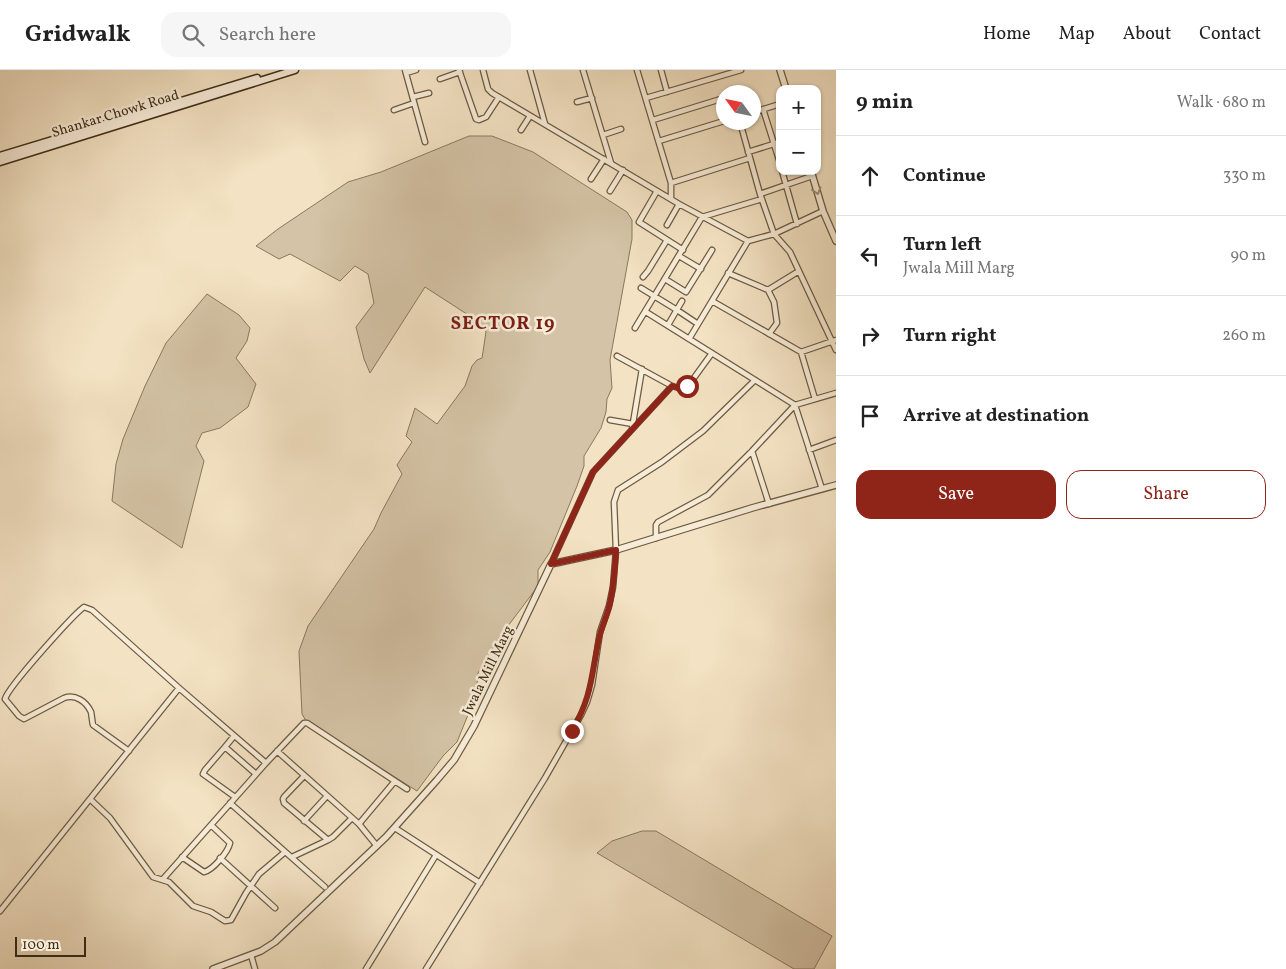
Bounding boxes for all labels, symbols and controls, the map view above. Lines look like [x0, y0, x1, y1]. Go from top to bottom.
search box [161, 12, 511, 57]
text: Gridwalk [25, 18, 131, 52]
icon: search [179, 21, 207, 49]
text: Search here [219, 22, 316, 48]
text: Home [983, 22, 1031, 47]
text: Map [1059, 22, 1095, 47]
text: About [1123, 22, 1171, 47]
text: Contact [1199, 22, 1261, 47]
north arrow [716, 85, 761, 130]
map controls [776, 85, 821, 175]
button: + [776, 85, 821, 130]
street label: Shankar Chowk Road [49, 86, 182, 143]
text: 9 min [856, 88, 913, 117]
text: Walk · 680 m [1177, 92, 1266, 114]
button: − [776, 130, 821, 175]
icon: ahead [856, 162, 884, 190]
text: Continue [903, 163, 986, 189]
text: 330 m [1223, 165, 1266, 187]
one-way arrow [811, 187, 821, 195]
text: Turn left [903, 232, 982, 258]
icon: left [856, 242, 884, 270]
text: 90 m [1230, 245, 1266, 267]
text: Jwala Mill Marg [903, 258, 1015, 280]
district label: SECTOR 19 [450, 311, 556, 337]
icon: right [856, 322, 884, 350]
text: Turn right [903, 323, 996, 349]
text: 260 m [1222, 325, 1266, 347]
route start [676, 375, 699, 398]
icon: arrive [856, 402, 884, 430]
text: Arrive at destination [903, 403, 1089, 429]
button: Save [856, 470, 1056, 519]
button: Share [1066, 470, 1266, 519]
street label: Jwala Mill Marg [458, 623, 518, 719]
route end [561, 720, 584, 743]
scale bar [15, 934, 86, 957]
text: 100 m [22, 936, 60, 955]

